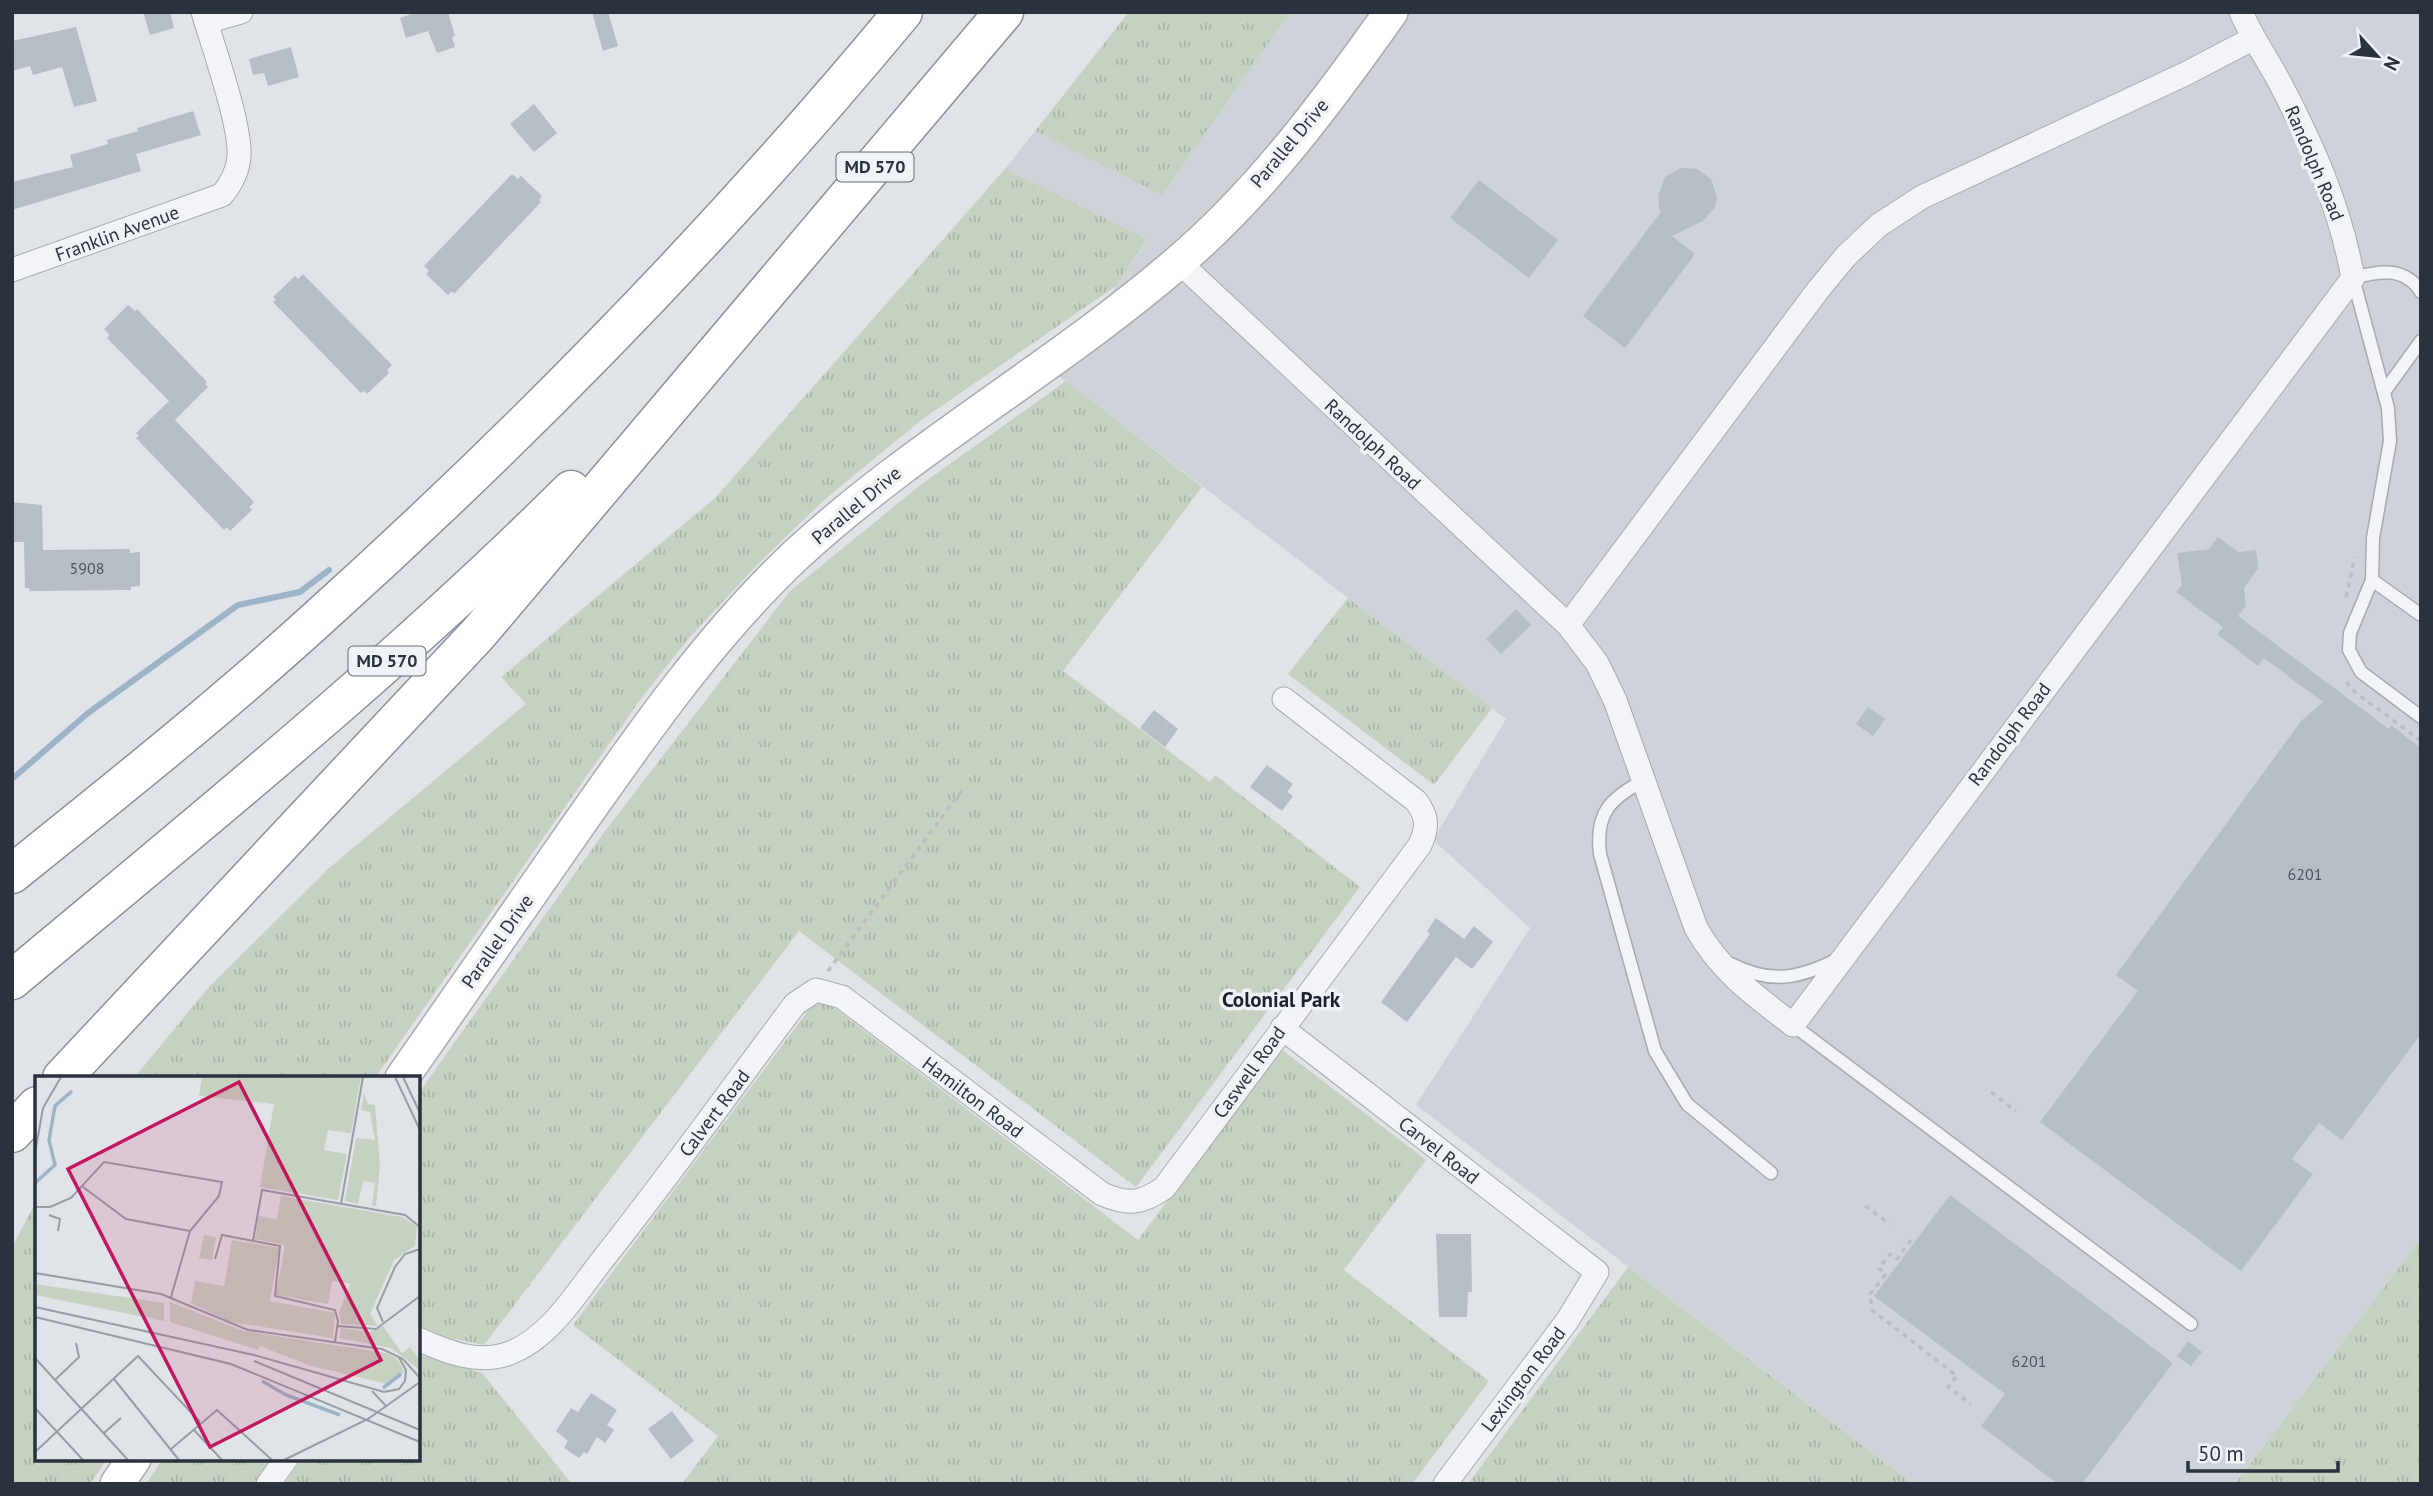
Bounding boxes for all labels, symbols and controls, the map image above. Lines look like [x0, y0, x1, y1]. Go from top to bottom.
north arrow [2342, 21, 2412, 91]
text: N [2379, 53, 2406, 75]
street label: Parallel Drive [1245, 93, 1333, 193]
street label: Randolph Road [2280, 102, 2350, 224]
road number: MD 570 [836, 152, 914, 182]
street label: Franklin Avenue [52, 199, 182, 267]
street label: Randolph Road [1320, 393, 1426, 495]
street label: Parallel Drive [806, 461, 906, 549]
house number: 5908 [70, 558, 104, 578]
road number: MD 570 [348, 646, 426, 676]
street label: Randolph Road [1962, 678, 2056, 790]
house number: 6201 [2288, 864, 2322, 884]
street label: Parallel Drive [456, 889, 538, 993]
district label: Colonial Park [1222, 986, 1341, 1013]
street label: Caswell Road [1208, 1021, 1290, 1123]
street label: Hamilton Road [918, 1051, 1028, 1143]
street label: Calvert Road [673, 1065, 755, 1161]
inset map [35, 1076, 420, 1461]
street label: Carvel Road [1394, 1111, 1484, 1189]
street label: Lexington Road [1476, 1322, 1570, 1436]
house number: 6201 [2012, 1351, 2046, 1371]
scale bar [2188, 1430, 2338, 1474]
text: 50 m [2198, 1440, 2244, 1467]

